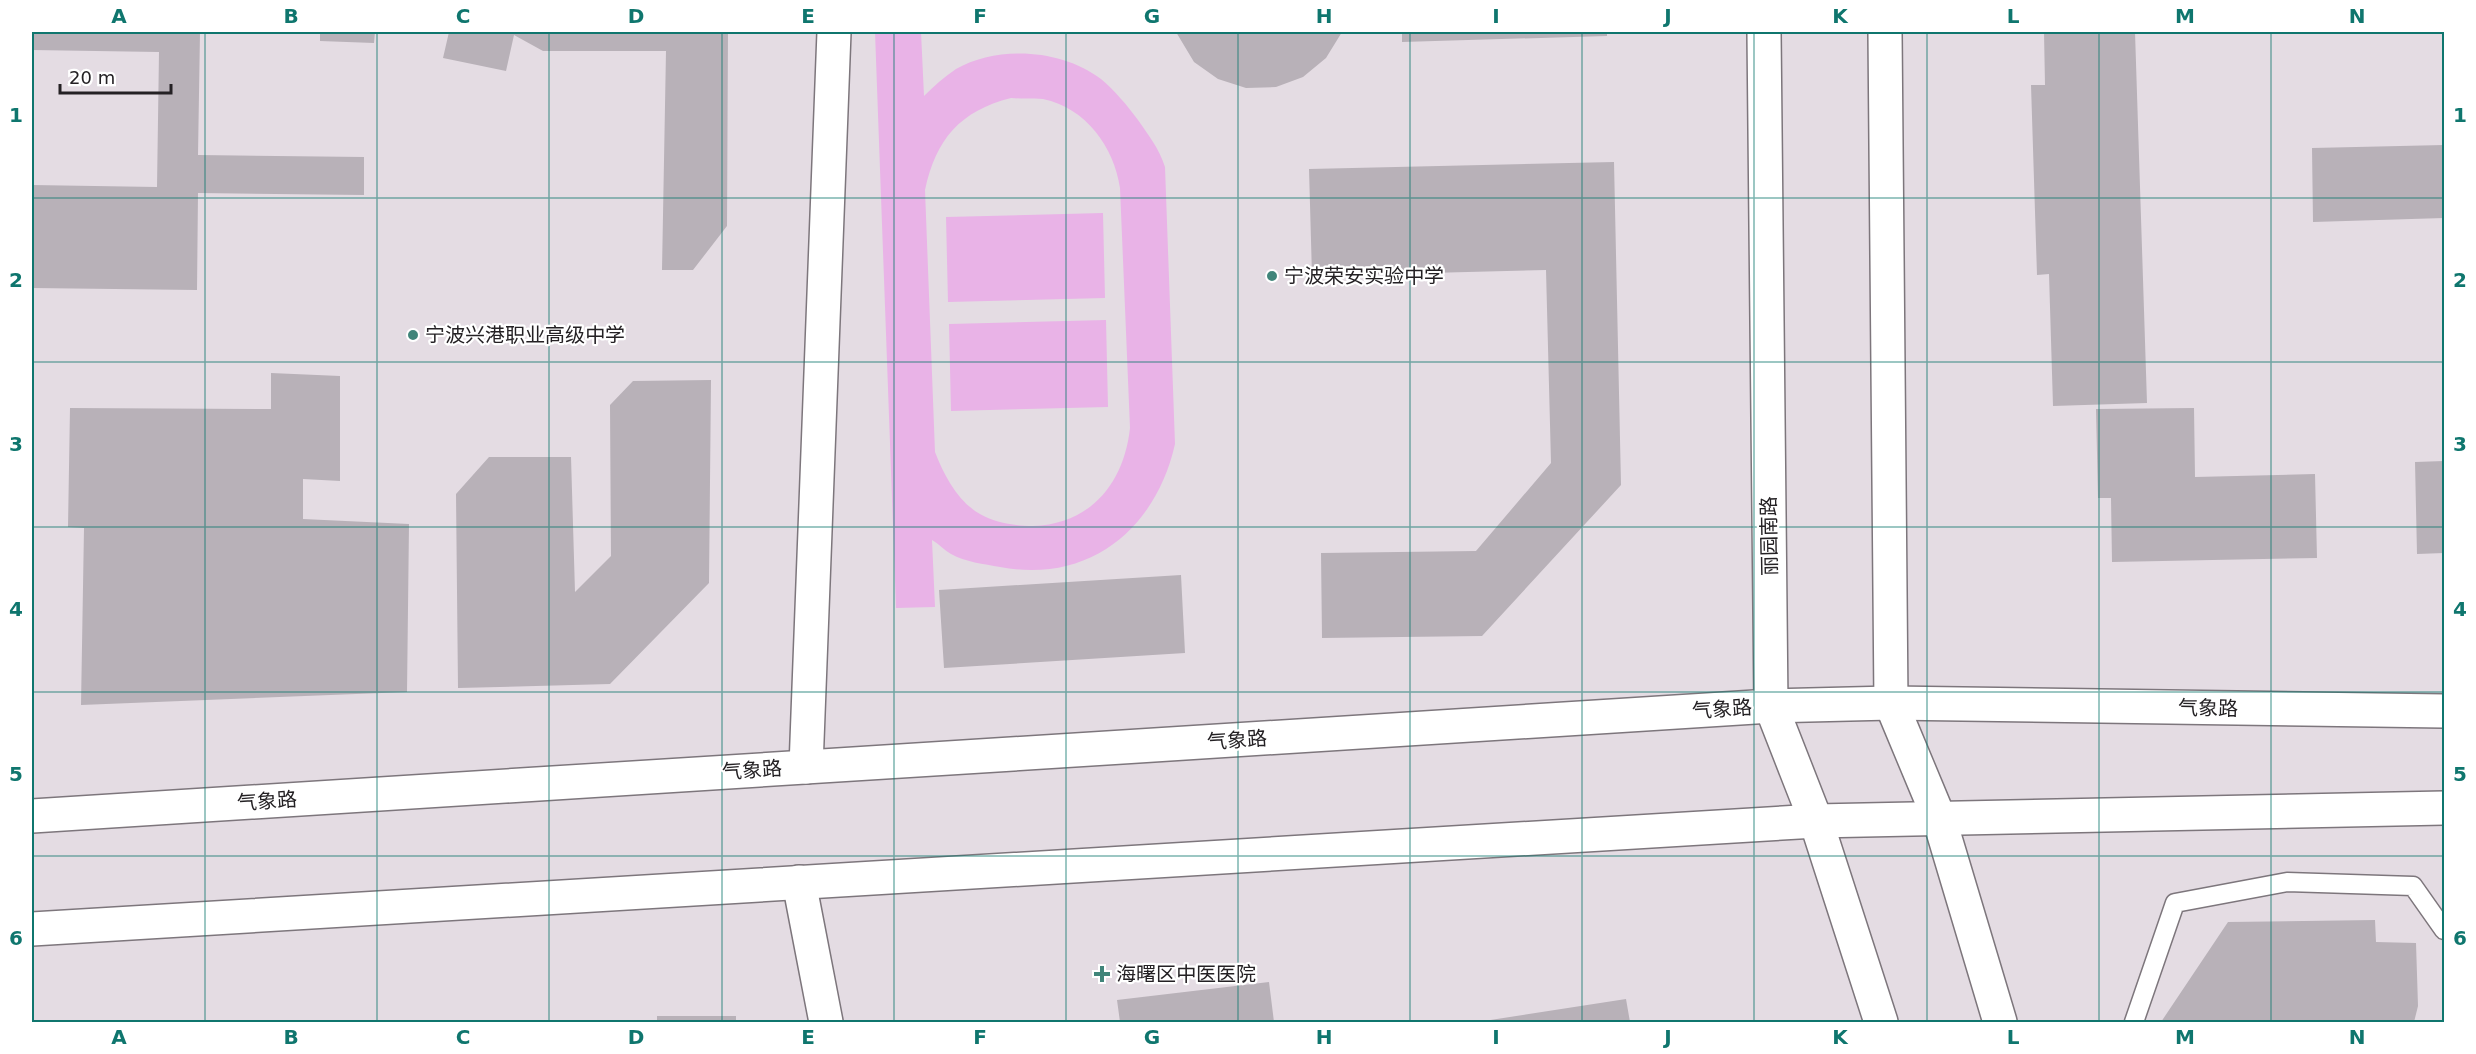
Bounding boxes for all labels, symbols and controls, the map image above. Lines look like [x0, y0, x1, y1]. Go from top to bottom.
text: A [111, 4, 127, 28]
text: B [283, 4, 299, 28]
text: C [456, 4, 470, 28]
text: D [628, 4, 644, 28]
text: E [801, 4, 815, 28]
text: F [973, 4, 987, 28]
text: G [1144, 4, 1160, 28]
text: H [1316, 4, 1332, 28]
text: I [1492, 4, 1500, 28]
text: J [1662, 4, 1672, 28]
text: K [1832, 4, 1849, 28]
text: L [2007, 4, 2020, 28]
text: M [2175, 4, 2195, 28]
text: N [2349, 4, 2365, 28]
scale bar [60, 57, 171, 95]
text: 20 m [69, 67, 115, 88]
text: 1 [9, 103, 23, 127]
text: 1 [2453, 103, 2467, 127]
place label: 宁波荣安实验中学 [1284, 264, 1444, 288]
text: 2 [9, 268, 23, 292]
text: 2 [2453, 268, 2467, 292]
marker: 宁波荣安实验中学 [1265, 269, 1279, 283]
place label: 宁波兴港职业高级中学 [425, 323, 625, 347]
marker: 宁波兴港职业高级中学 [406, 328, 420, 342]
text: 3 [9, 432, 23, 456]
text: 3 [2453, 432, 2467, 456]
street label: 丽园南路 [1756, 496, 1782, 576]
text: 4 [9, 597, 23, 621]
text: 4 [2453, 597, 2467, 621]
street label: 气象路 [1691, 695, 1753, 723]
street label: 气象路 [2178, 695, 2238, 721]
street label: 气象路 [1206, 726, 1268, 754]
street label: 气象路 [721, 756, 783, 784]
text: 5 [9, 762, 23, 786]
text: 5 [2453, 762, 2467, 786]
street label: 气象路 [236, 787, 298, 815]
text: 6 [9, 926, 23, 950]
text: 6 [2453, 926, 2467, 950]
place label: 海曙区中医医院 [1116, 962, 1256, 986]
marker: 海曙区中医医院 [1093, 965, 1111, 983]
text: A [111, 1025, 127, 1049]
text: B [283, 1025, 299, 1049]
text: C [456, 1025, 470, 1049]
text: D [628, 1025, 644, 1049]
text: E [801, 1025, 815, 1049]
text: F [973, 1025, 987, 1049]
text: G [1144, 1025, 1160, 1049]
text: H [1316, 1025, 1332, 1049]
text: I [1492, 1025, 1500, 1049]
text: J [1662, 1025, 1672, 1049]
text: K [1832, 1025, 1849, 1049]
text: L [2007, 1025, 2020, 1049]
text: M [2175, 1025, 2195, 1049]
text: N [2349, 1025, 2365, 1049]

